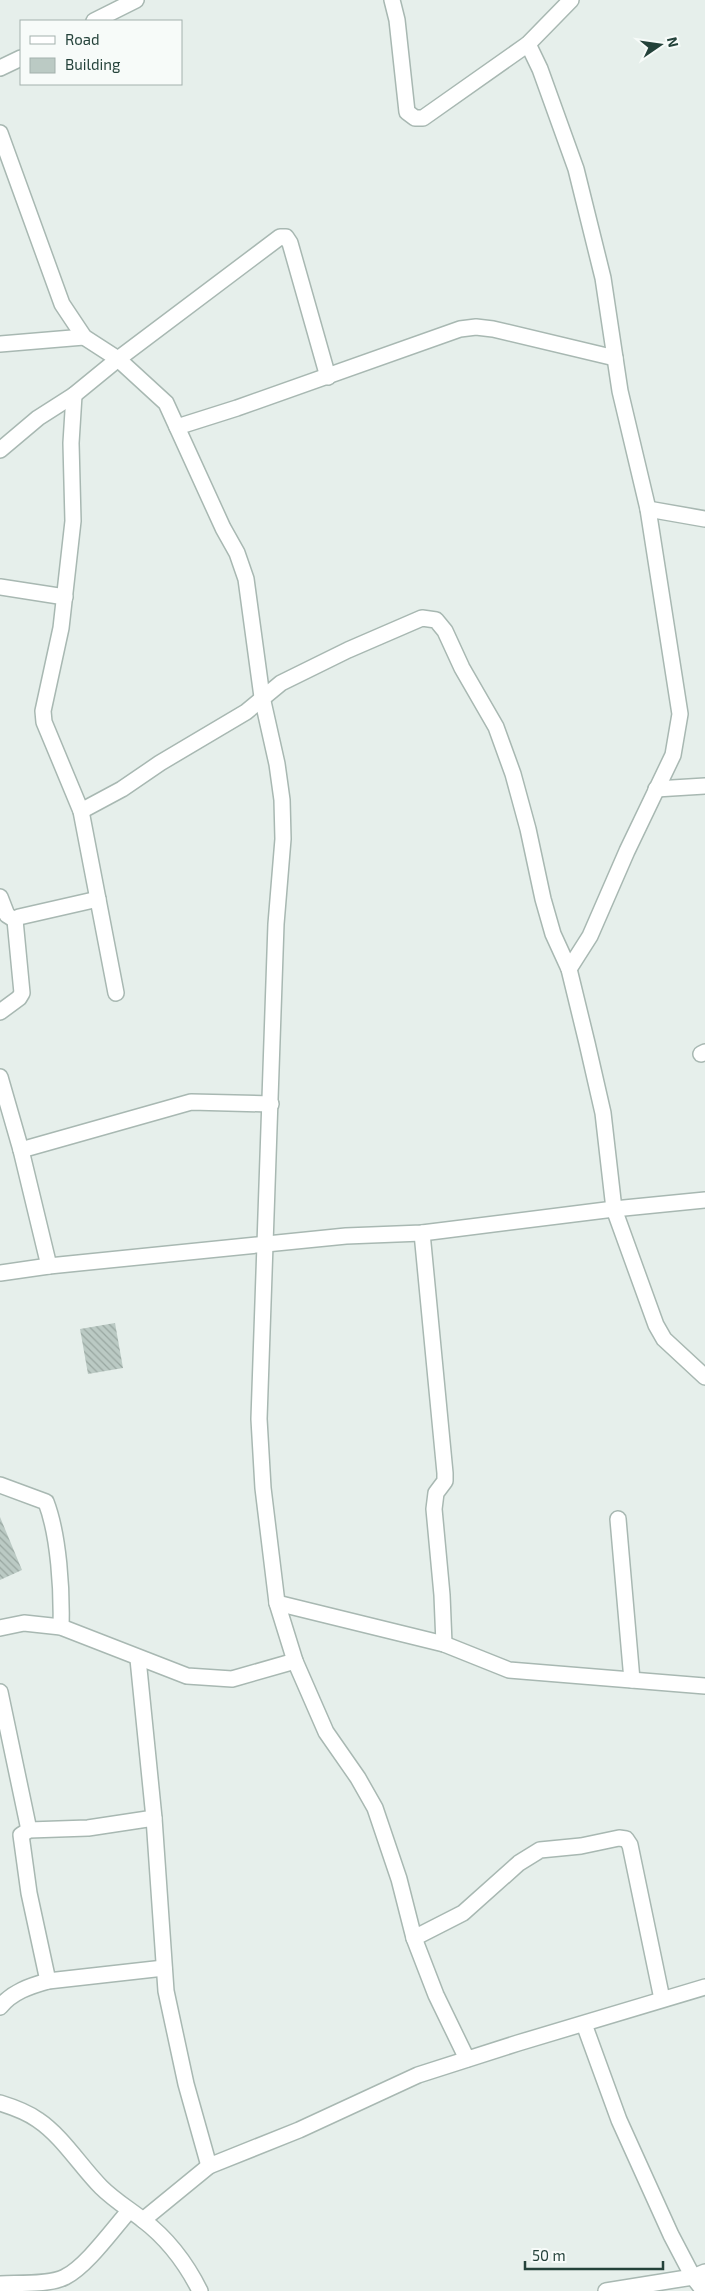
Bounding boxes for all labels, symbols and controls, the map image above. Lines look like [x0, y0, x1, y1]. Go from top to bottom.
legend [20, 20, 182, 85]
north arrow [635, 20, 685, 70]
text: Road [65, 30, 100, 48]
text: N [664, 35, 683, 49]
text: Building [65, 55, 121, 73]
scale bar [525, 2238, 662, 2270]
text: 50 m [532, 2246, 566, 2264]

